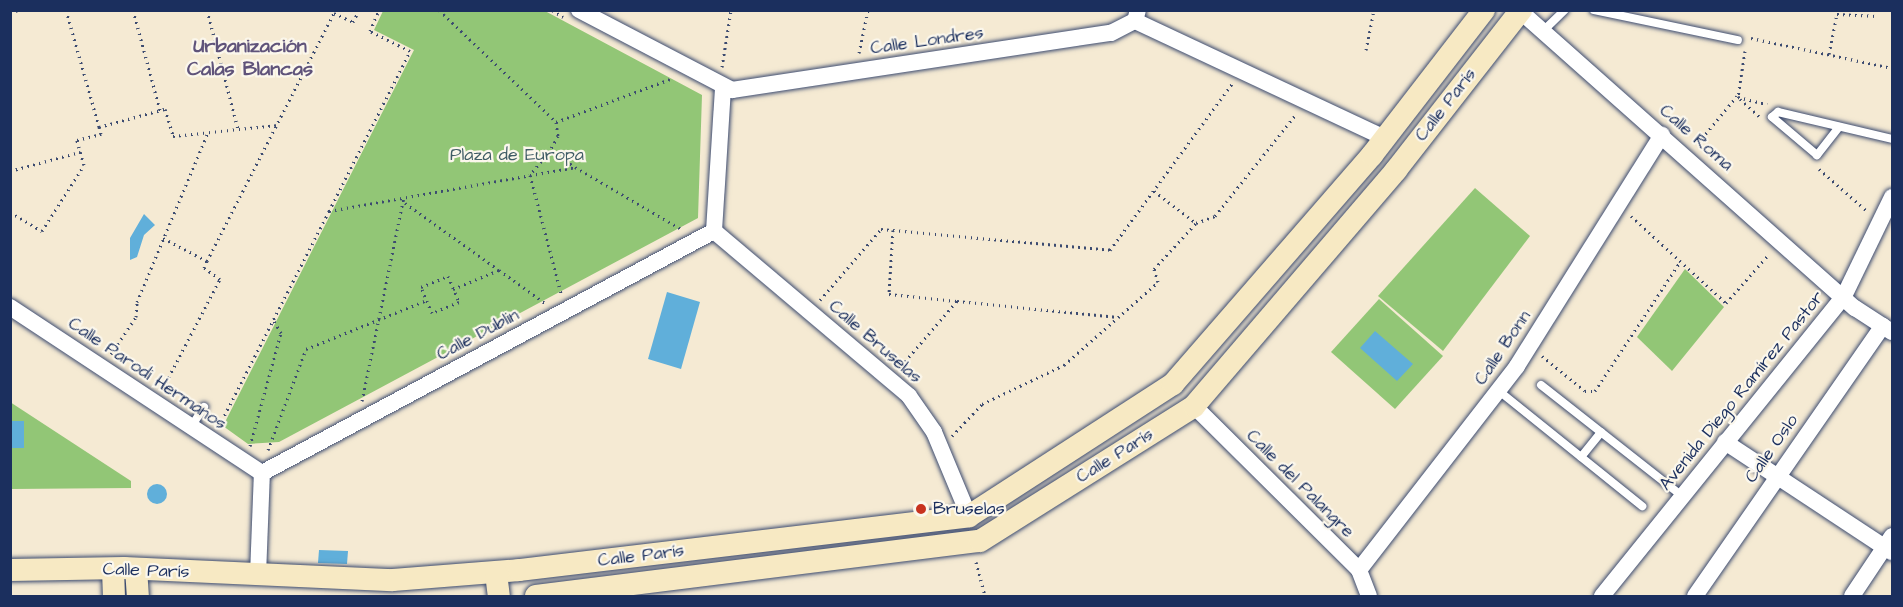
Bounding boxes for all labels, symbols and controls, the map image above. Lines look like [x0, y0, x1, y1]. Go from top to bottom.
street label: Calle Londres [869, 22, 985, 60]
district label: Urbanización Calas Blancas [187, 34, 313, 81]
street label: Calle París [1411, 64, 1481, 146]
street label: Calle Roma [1655, 100, 1737, 176]
park label: Plaza de Europa [450, 144, 584, 166]
street label: Avenida Diego Ramírez Pastor [1655, 287, 1829, 495]
street label: Calle Bruselas [824, 296, 926, 388]
street label: Calle Dublin [433, 304, 523, 366]
street label: Calle Bonn [1470, 307, 1536, 389]
street label: Calle Parodi Hermanos [64, 313, 230, 435]
street label: Calle Oslo [1741, 411, 1803, 487]
street label: Calle París [1072, 424, 1158, 488]
street label: Calle del Palangre [1241, 425, 1359, 543]
place label: Bruselas [933, 498, 1005, 520]
marker: Bruselas [914, 502, 928, 516]
street label: Calle París [597, 540, 685, 572]
street label: Calle París [102, 559, 190, 583]

